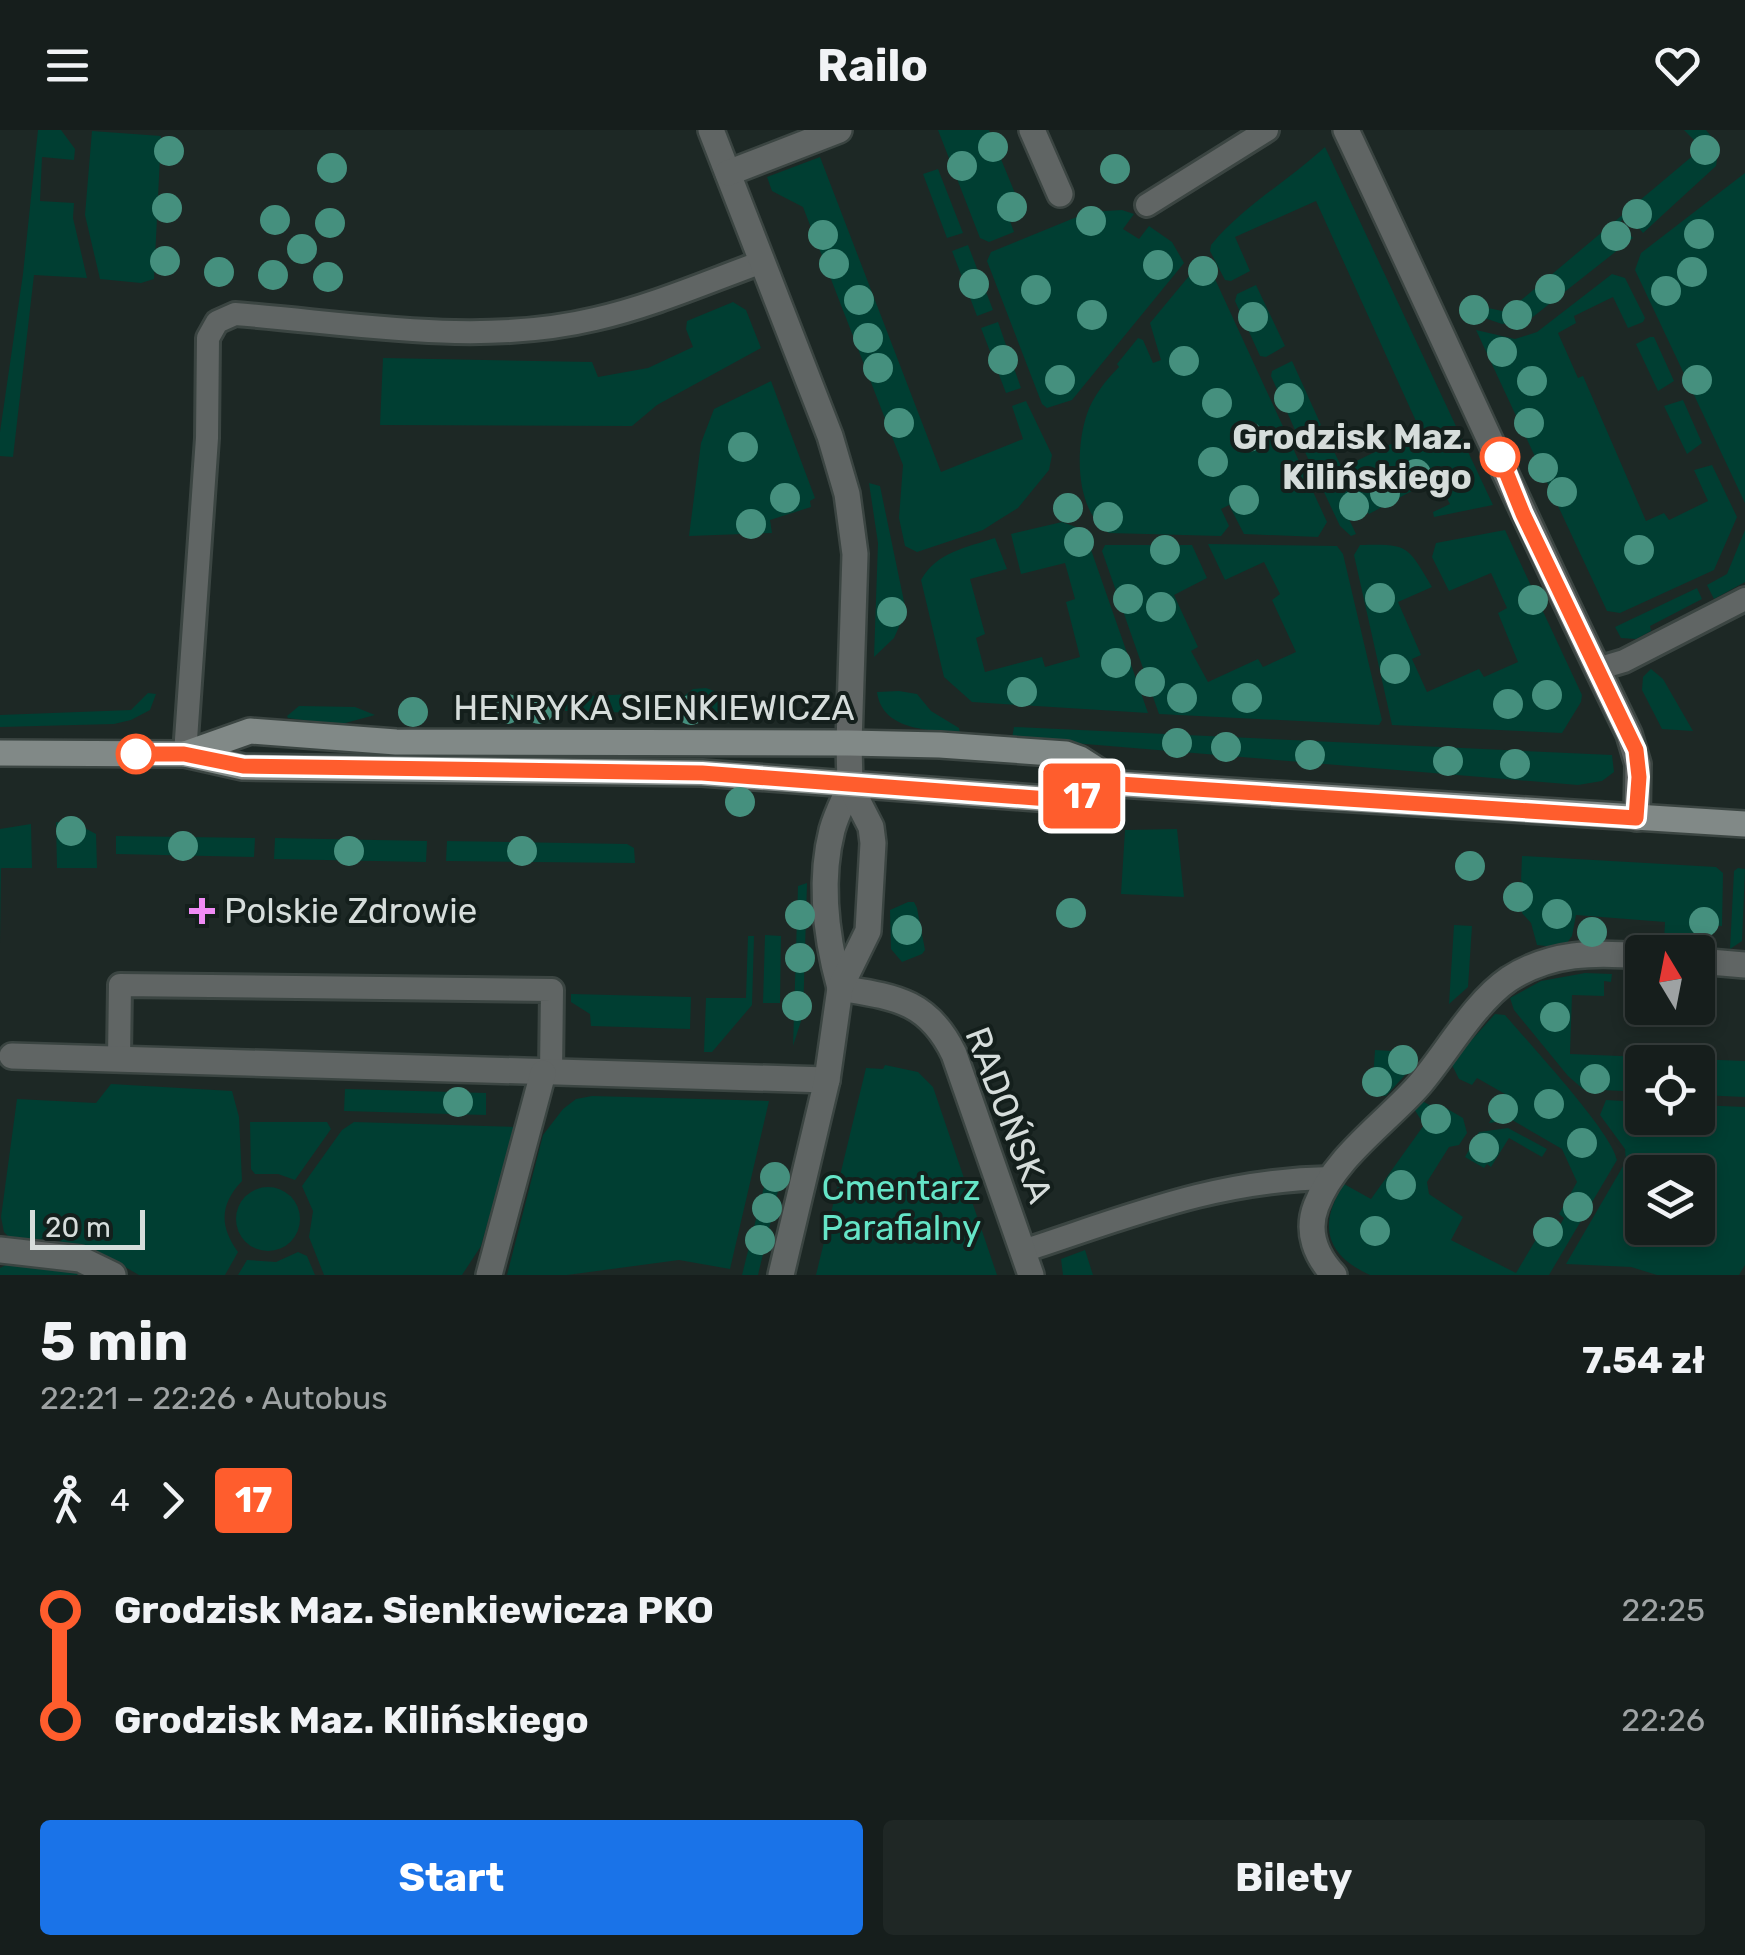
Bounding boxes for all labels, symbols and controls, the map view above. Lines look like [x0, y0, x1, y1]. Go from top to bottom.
icon: menu [40, 38, 95, 93]
icon: heart [1650, 38, 1705, 93]
text: Railo [817, 39, 928, 92]
place label: Grodzisk Maz. Kilińskiego [1232, 416, 1472, 498]
marker: Grodzisk Maz. Kilińskiego [1481, 438, 1519, 476]
street label: HENRYKA SIENKIEWICZA [453, 687, 855, 729]
unlabelled marker [117, 735, 155, 773]
line badge: 17 [1037, 764, 1127, 828]
text: 17 [1063, 775, 1101, 817]
place label: Polskie Zdrowie [224, 890, 477, 932]
marker: Polskie Zdrowie [189, 898, 215, 924]
north arrow [1625, 935, 1715, 1025]
map controls [1625, 935, 1715, 1245]
street label: RADOŃSKA [956, 1021, 1062, 1209]
button: locate [1625, 1045, 1715, 1135]
button: layers [1625, 1155, 1715, 1245]
park label: Cmentarz Parafialny [821, 1167, 981, 1249]
scale bar [30, 1205, 145, 1250]
text: 20 m [45, 1211, 111, 1244]
text: 5 min [40, 1309, 189, 1374]
text: 7.54 zł [1582, 1337, 1705, 1383]
text: 22:21 – 22:26 · Autobus [40, 1379, 388, 1417]
icon: walk [40, 1473, 95, 1528]
icon: forward [145, 1473, 200, 1528]
text: 17 [235, 1479, 272, 1521]
text: 4 [110, 1481, 130, 1519]
text: Grodzisk Maz. Sienkiewicza PKO [114, 1587, 714, 1633]
text: 22:25 [1621, 1591, 1705, 1629]
text: Grodzisk Maz. Kilińskiego [114, 1697, 589, 1743]
text: 22:26 [1621, 1701, 1705, 1739]
button: Start [40, 1820, 863, 1935]
button: Bilety [883, 1820, 1705, 1935]

